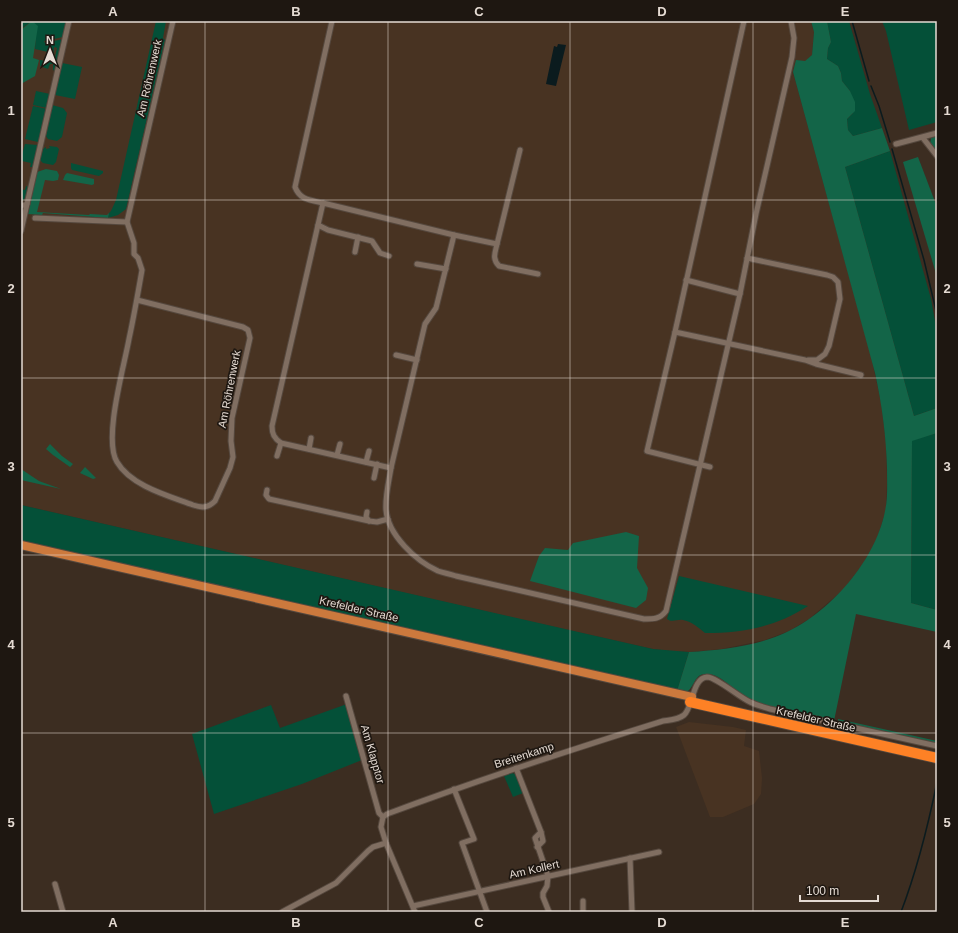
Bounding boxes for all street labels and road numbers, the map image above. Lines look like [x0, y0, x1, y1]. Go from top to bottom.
street label: Am Röhrenwerk [134, 38, 164, 118]
street label: Am Röhrenwerk [216, 349, 243, 429]
street label: Krefelder Straße [318, 594, 400, 624]
street label: Krefelder Straße [775, 704, 857, 734]
street label: Am Klapptor [359, 723, 387, 785]
street label: Breitenkamp [493, 740, 555, 770]
street label: Am Kollert [508, 857, 560, 881]

